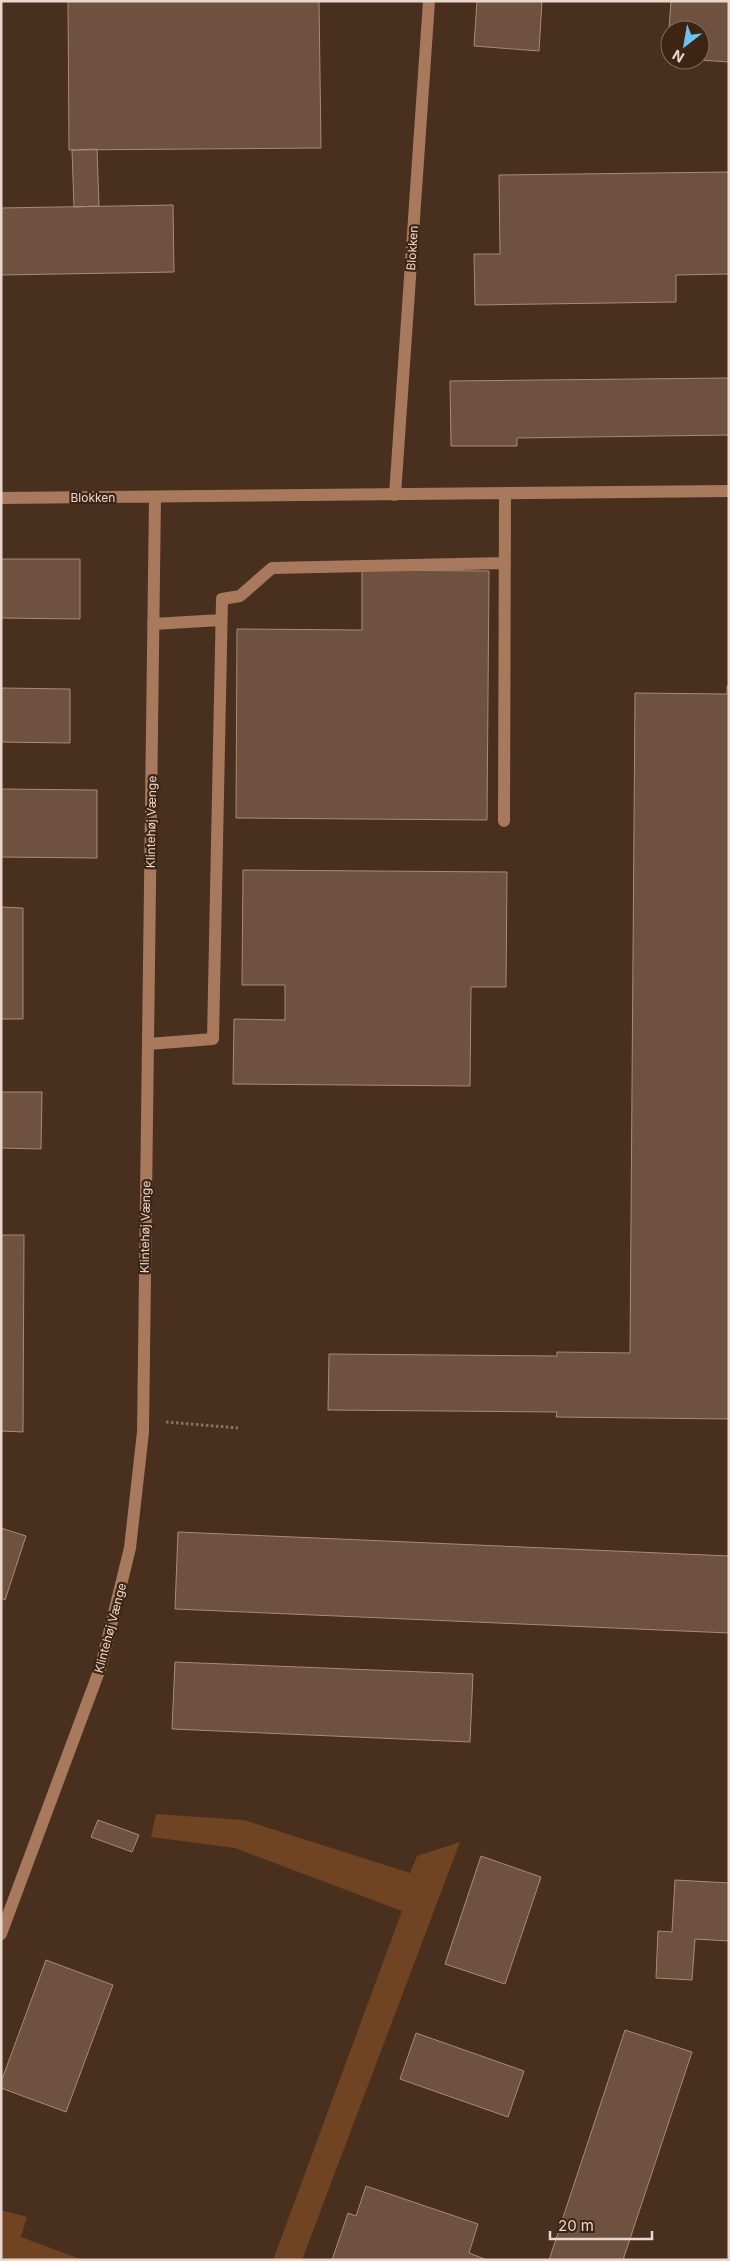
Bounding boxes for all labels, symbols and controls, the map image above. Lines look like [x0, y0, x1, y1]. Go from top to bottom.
north arrow [660, 20, 710, 70]
text: N [669, 47, 687, 67]
street label: Blokken [403, 225, 421, 271]
street label: Blokken [71, 490, 115, 505]
street label: Klintehøj Vænge [143, 776, 159, 868]
street label: Klintehøj Vænge [137, 1181, 153, 1273]
street label: Klintehøj Vænge [91, 1581, 129, 1675]
scale bar [550, 2208, 652, 2240]
text: 20 m [558, 2216, 594, 2235]

